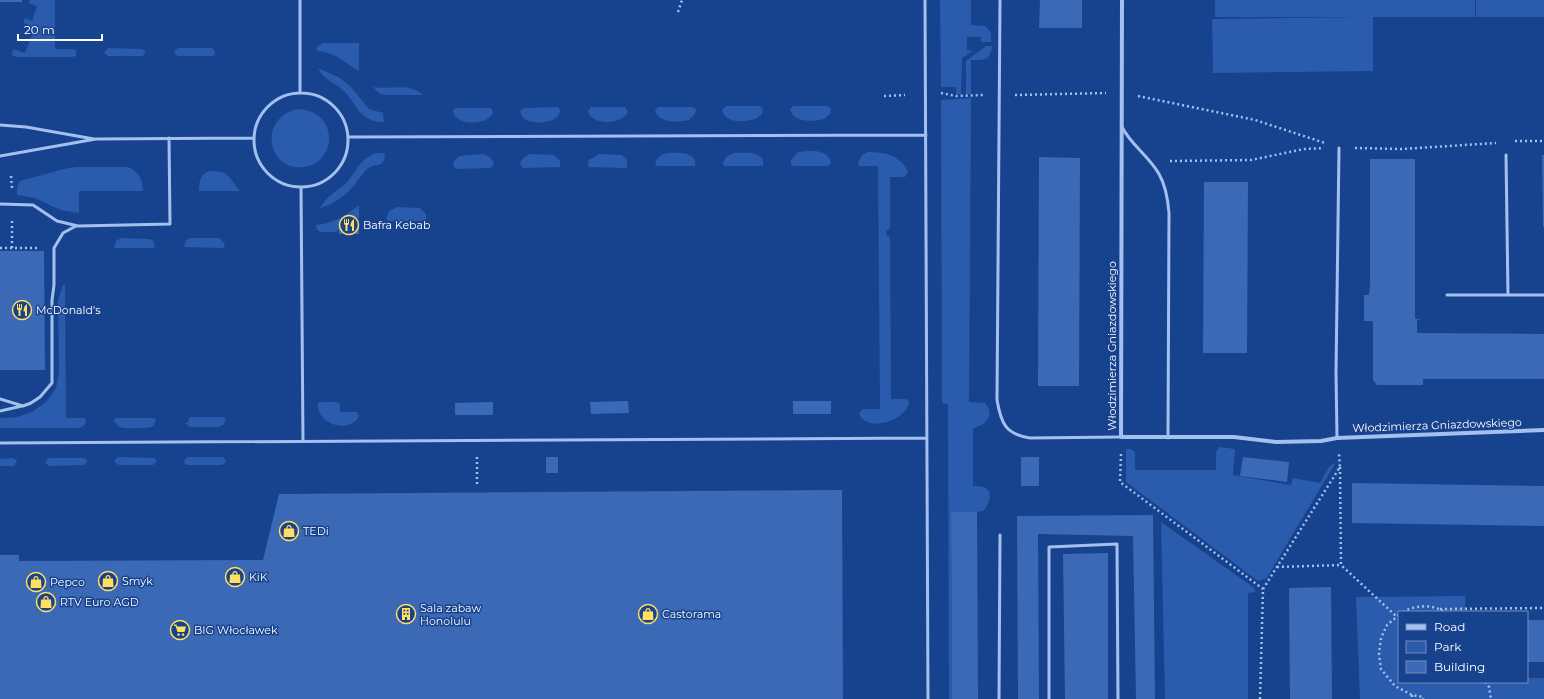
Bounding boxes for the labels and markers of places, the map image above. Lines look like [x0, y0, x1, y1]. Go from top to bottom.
restaurant icon: Bafra Kebab [338, 214, 360, 236]
place label: Bafra Kebab [363, 218, 430, 232]
restaurant icon: McDonald's [11, 299, 33, 321]
place label: McDonald's [36, 303, 101, 317]
shop icon: TEDi [278, 520, 300, 542]
place label: TEDi [303, 524, 329, 538]
shop icon: KiK [224, 566, 246, 588]
shop icon: Smyk [97, 570, 119, 592]
place label: KiK [249, 570, 268, 584]
shop icon: Pepco [25, 571, 47, 593]
place label: Smyk [122, 574, 153, 588]
place label: Pepco [50, 575, 85, 589]
shop icon: RTV Euro AGD [35, 591, 57, 613]
place label: RTV Euro AGD [60, 595, 139, 609]
place label: Sala zabaw Honolulu [420, 601, 481, 628]
building icon: Sala zabaw Honolulu [395, 603, 417, 625]
shop icon: Castorama [637, 603, 659, 625]
place label: Castorama [662, 607, 721, 621]
supermarket icon: BIG Włocławek [169, 619, 191, 641]
place label: BIG Włocławek [194, 623, 278, 637]

